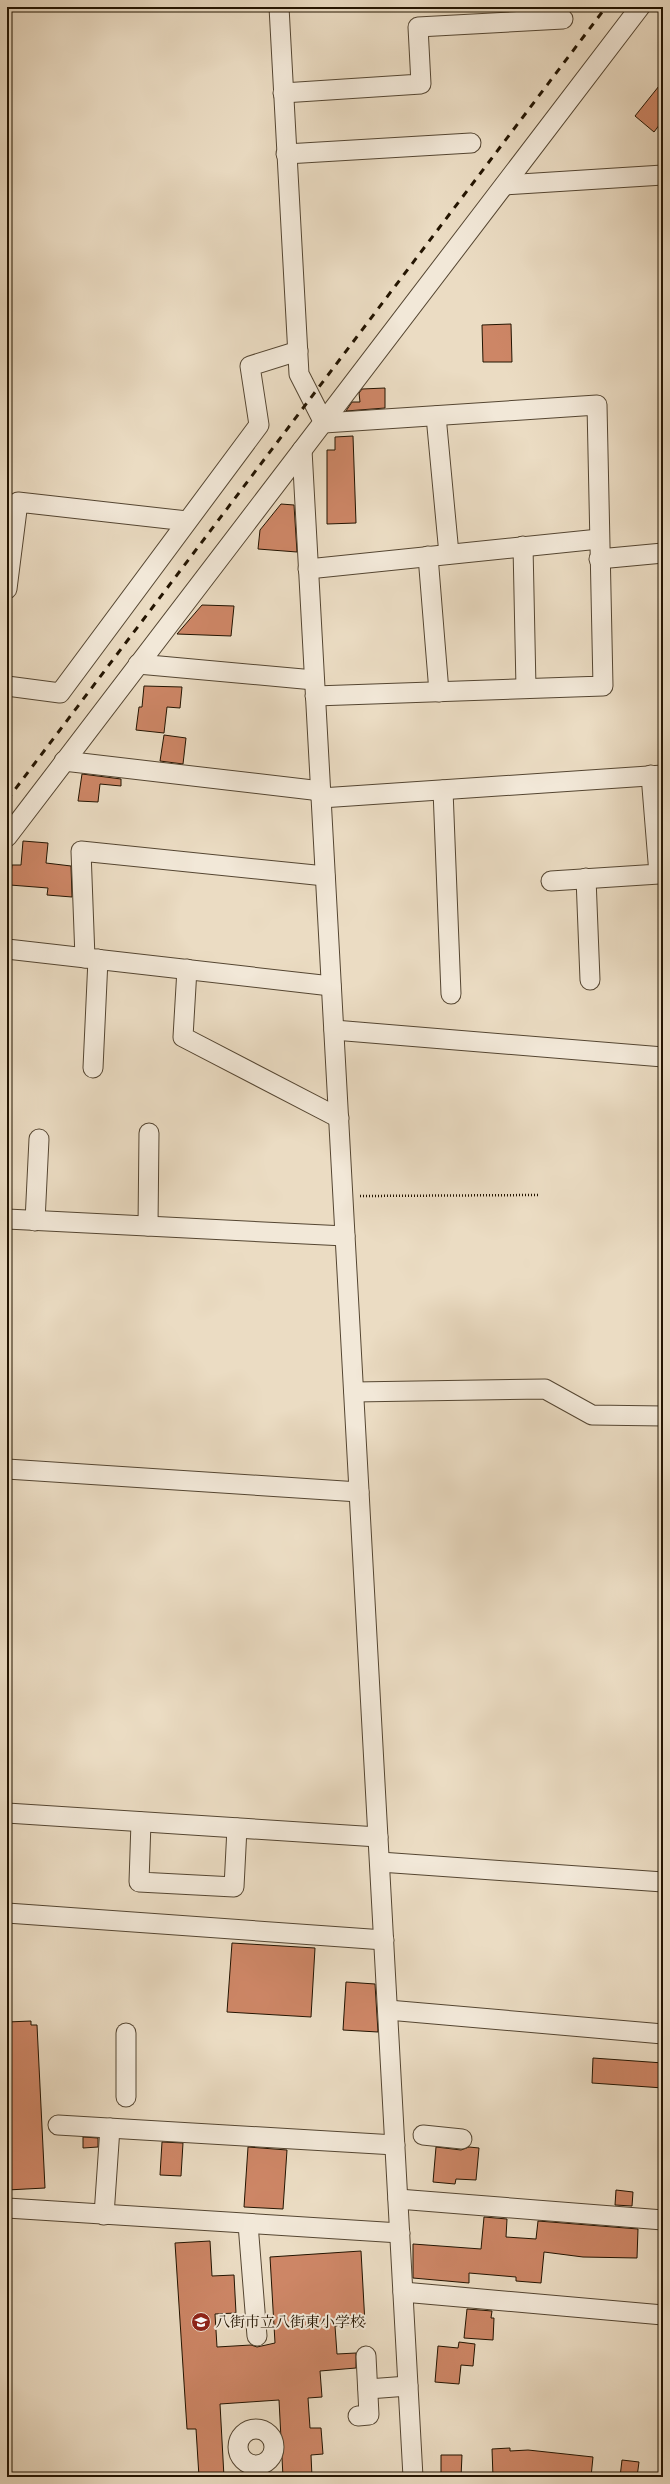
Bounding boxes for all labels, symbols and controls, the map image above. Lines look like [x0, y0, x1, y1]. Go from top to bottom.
school or university icon: 八街市立八街東小学校 [190, 2311, 212, 2333]
place label: 八街市立八街東小学校 [215, 2313, 365, 2332]

